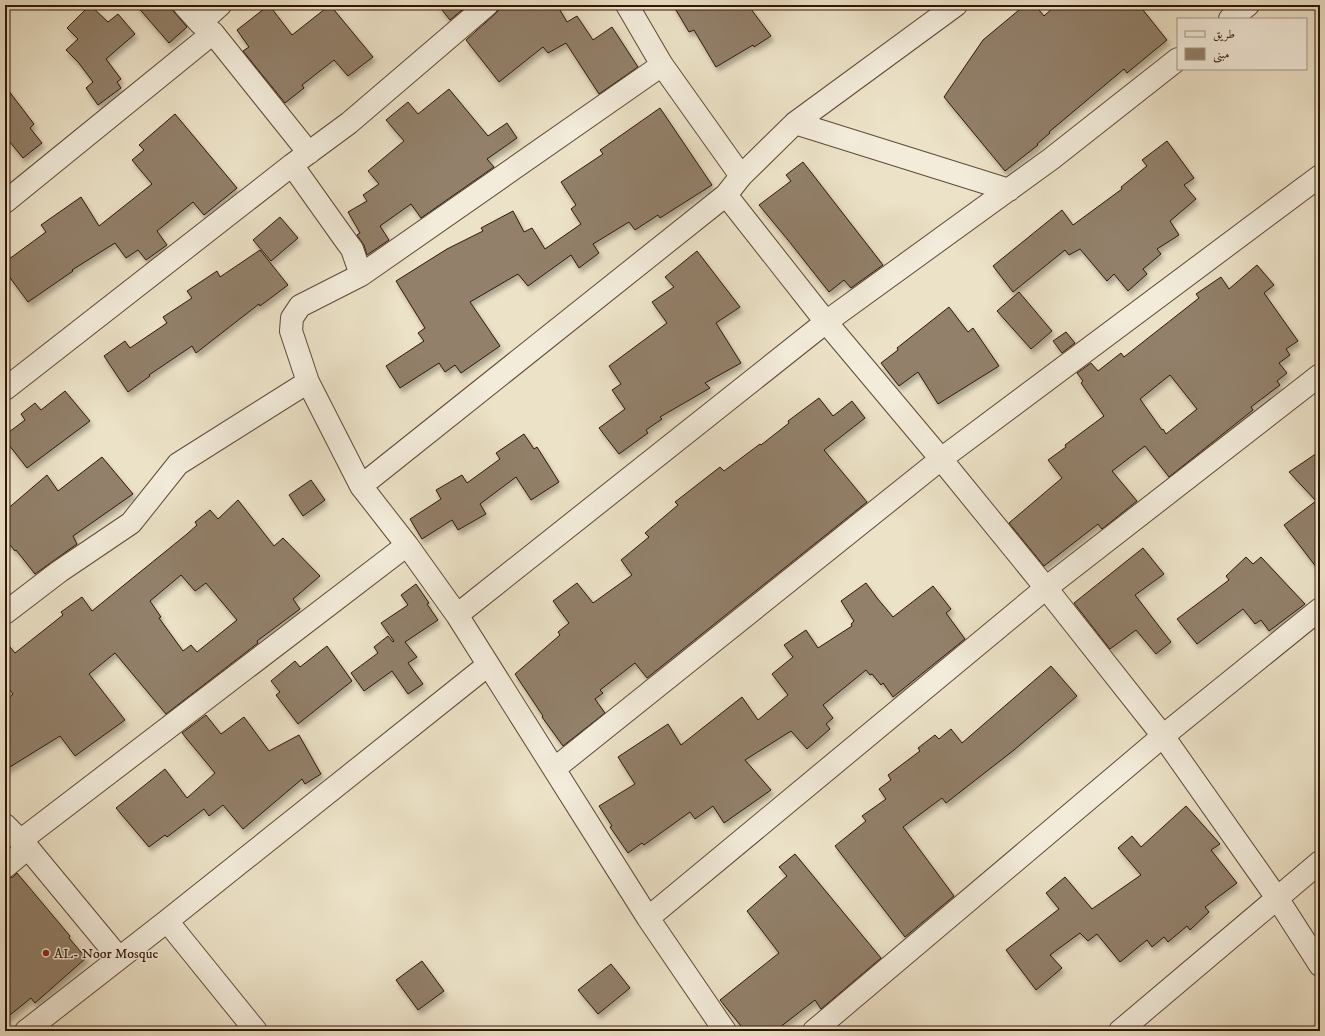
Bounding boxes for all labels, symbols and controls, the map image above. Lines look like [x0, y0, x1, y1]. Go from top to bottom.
legend [1177, 18, 1307, 70]
text: طريق [1213, 27, 1235, 42]
text: مبنى [1213, 47, 1229, 63]
place label: AL- Noor Mosque [54, 945, 158, 963]
marker: AL- Noor Mosque [41, 948, 51, 958]

